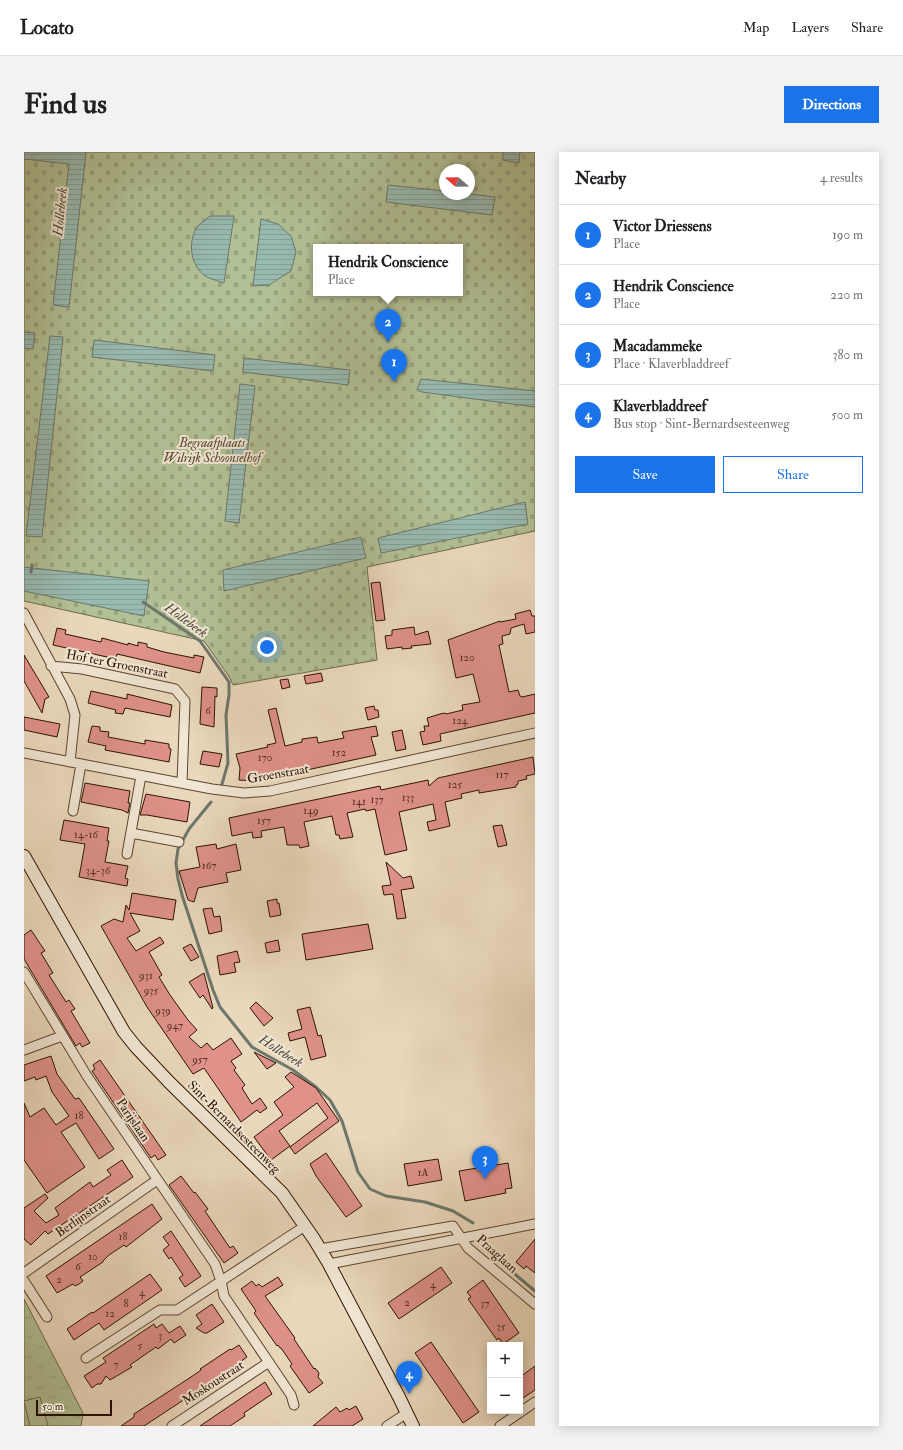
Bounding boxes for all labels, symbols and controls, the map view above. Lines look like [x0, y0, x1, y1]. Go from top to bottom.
text: Locato [20, 16, 74, 40]
text: Map [743, 19, 769, 36]
text: Layers [791, 19, 829, 36]
text: Share [851, 19, 883, 36]
button: Directions [784, 86, 879, 123]
text: Find us [24, 87, 107, 122]
north arrow [439, 164, 475, 200]
text: Nearby [575, 168, 626, 189]
text: 4 results [820, 170, 863, 186]
water label: Hollebeek [49, 187, 71, 238]
text: Victor Driessens [613, 217, 712, 236]
text: 1 [586, 227, 590, 243]
text: 190 m [832, 227, 863, 243]
text: Place [613, 236, 640, 252]
popup [313, 244, 463, 296]
text: Hendrik Conscience [328, 253, 448, 272]
text: Place [328, 272, 355, 288]
text: Hendrik Conscience [613, 277, 734, 296]
text: 2 [585, 287, 591, 303]
text: 220 m [830, 287, 863, 303]
text: Place [613, 296, 640, 312]
pin: 2 [375, 309, 401, 342]
text: Macadammeke [613, 337, 702, 356]
text: 3 [586, 347, 591, 363]
text: 380 m [832, 347, 863, 363]
pin: 1 [381, 349, 407, 382]
text: Place · Klaverbladdreef [613, 356, 729, 372]
text: Klaverbladdreef [613, 397, 706, 416]
text: 4 [584, 407, 592, 423]
text: 500 m [831, 407, 863, 423]
text: Bus stop · Sint-Bernardsesteenweg [613, 416, 790, 432]
park label: Begraafplaats Wilrijk Schoonselhof [163, 435, 264, 466]
button: Save [575, 456, 715, 493]
button: Share [723, 456, 863, 493]
water label: Hollebeek [160, 598, 211, 641]
your location [257, 637, 277, 657]
street label: Hof ter Groenstraat [65, 646, 169, 682]
house number: 120 [459, 651, 475, 664]
house number: 6 [205, 704, 212, 717]
house number: 124 [452, 714, 469, 727]
house number: 152 [332, 746, 347, 759]
house number: 170 [258, 751, 273, 764]
street label: Groenstraat [246, 761, 310, 787]
house number: 117 [496, 768, 508, 781]
house number: 125 [448, 778, 462, 791]
house number: 133 [402, 791, 414, 804]
house number: 137 [370, 793, 384, 806]
house number: 141 [352, 795, 366, 808]
house number: 149 [303, 804, 319, 817]
house number: 157 [257, 814, 271, 827]
house number: 14-16 [74, 828, 99, 841]
house number: 167 [202, 859, 216, 872]
house number: 34-36 [86, 864, 112, 877]
house number: 931 [138, 969, 153, 982]
house number: 935 [143, 984, 159, 997]
house number: 939 [154, 1004, 171, 1017]
house number: 947 [166, 1019, 183, 1032]
water label: Hollebeek [255, 1030, 306, 1071]
house number: 957 [191, 1053, 208, 1066]
street label: Sint-Bernardsesteenweg [184, 1077, 284, 1177]
street label: Parijslaan [113, 1095, 154, 1145]
house number: 18 [74, 1109, 84, 1122]
pin: 3 [472, 1146, 498, 1179]
house number: 1A [418, 1166, 428, 1179]
street label: Berlijnstraat [52, 1191, 114, 1241]
house number: 18 [118, 1230, 128, 1243]
street label: Praaglaan [473, 1231, 521, 1277]
house number: 10 [88, 1250, 98, 1263]
house number: 6 [75, 1260, 82, 1273]
house number: 2 [56, 1273, 62, 1286]
house number: 4 [430, 1278, 437, 1291]
house number: 4 [139, 1286, 146, 1299]
house number: 2 [404, 1296, 410, 1309]
house number: 8 [123, 1297, 129, 1310]
house number: 37 [480, 1297, 490, 1310]
house number: 12 [105, 1307, 115, 1320]
house number: 35 [496, 1320, 506, 1333]
house number: 3 [158, 1329, 162, 1342]
house number: 5 [138, 1339, 143, 1352]
map controls [487, 1342, 523, 1414]
button: + [487, 1342, 523, 1378]
street label: Moskoustraat [179, 1357, 247, 1409]
house number: 7 [113, 1358, 119, 1371]
pin: 4 [396, 1361, 422, 1394]
button: − [487, 1378, 523, 1414]
scale bar [36, 1398, 112, 1417]
text: 50 m [42, 1400, 63, 1413]

